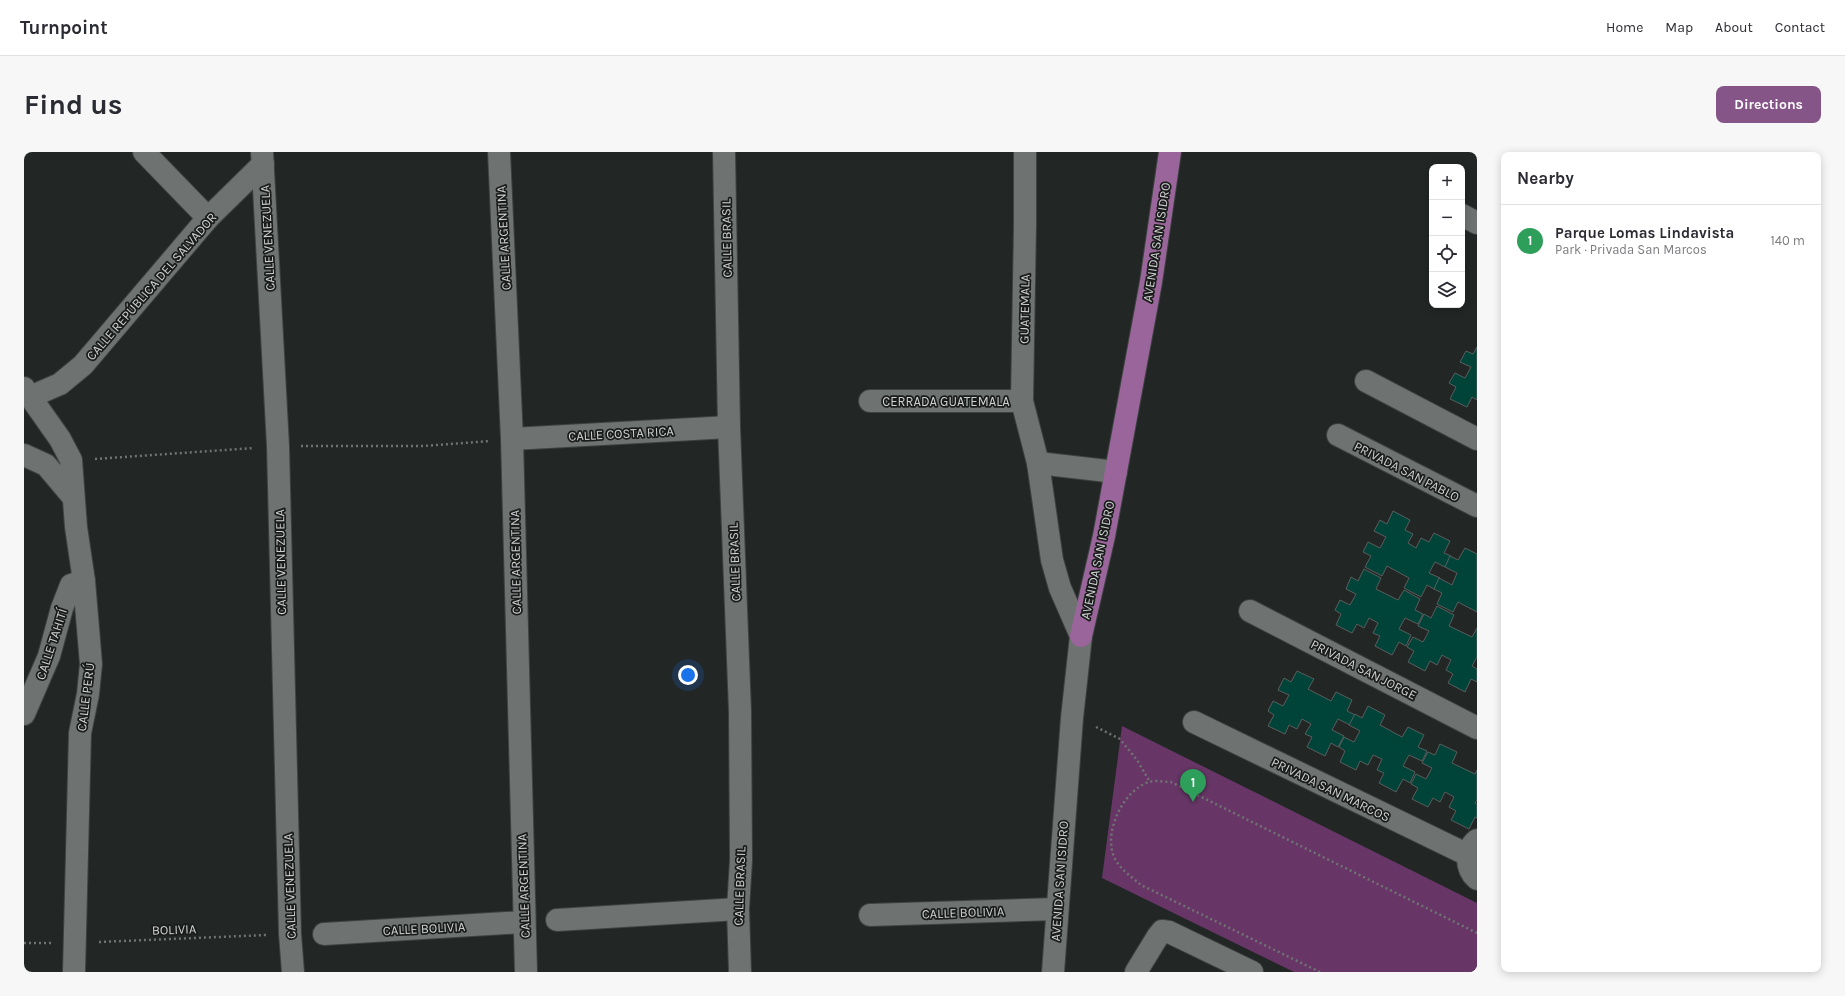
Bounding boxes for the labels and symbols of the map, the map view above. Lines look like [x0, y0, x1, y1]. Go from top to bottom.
street label: AVENIDA SAN ISIDRO [1140, 181, 1173, 303]
street label: CALLE VENEZUELA [257, 184, 278, 291]
street label: CALLE ARGENTINA [493, 185, 514, 291]
street label: CALLE BRASIL [718, 198, 735, 278]
street label: CALLE REPÚBLICA DEL SALVADOR [82, 208, 220, 363]
street label: GUATEMALA [1016, 274, 1033, 344]
street label: CERRADA GUATEMALA [882, 394, 1010, 409]
street label: CALLE COSTA RICA [568, 423, 675, 444]
street label: PRIVADA SAN PABLO [1352, 438, 1462, 505]
street label: AVENIDA SAN ISIDRO [1078, 499, 1117, 621]
street label: CALLE VENEZUELA [272, 508, 289, 615]
street label: CALLE ARGENTINA [507, 509, 524, 614]
street label: CALLE BRASIL [726, 522, 743, 602]
street label: CALLE TAHITÍ [31, 606, 70, 682]
street label: PRIVADA SAN JORGE [1308, 636, 1419, 703]
street label: CALLE PERÚ [72, 662, 97, 732]
your location [678, 665, 698, 685]
street label: PRIVADA SAN MARCOS [1269, 754, 1393, 825]
pin: 1 [1180, 769, 1206, 802]
street label: AVENIDA SAN ISIDRO [1048, 820, 1071, 942]
street label: CALLE VENEZUELA [280, 832, 299, 939]
street label: CALLE ARGENTINA [514, 833, 533, 938]
street label: CALLE BRASIL [731, 846, 748, 926]
street label: CALLE BOLIVIA [921, 904, 1005, 921]
street label: CALLE BOLIVIA [382, 919, 466, 938]
street label: BOLIVIA [151, 921, 197, 938]

